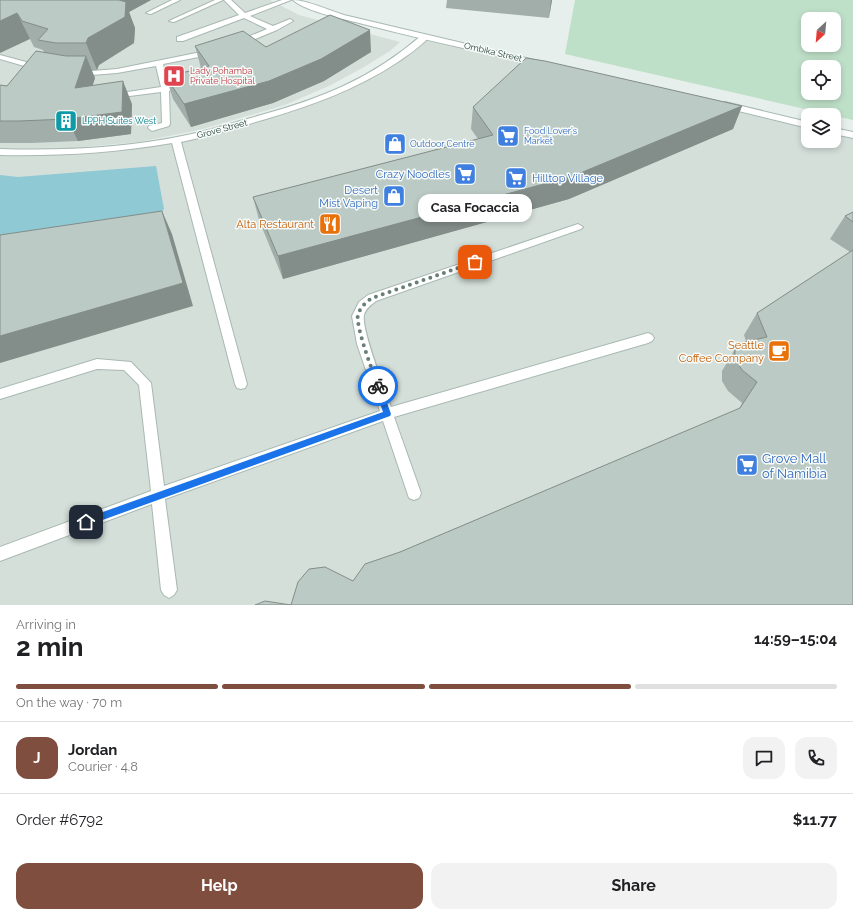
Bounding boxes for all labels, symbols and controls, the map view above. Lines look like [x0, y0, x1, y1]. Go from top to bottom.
north arrow [801, 12, 841, 52]
map controls [801, 12, 841, 148]
street label: Ombika Street [463, 40, 523, 64]
button: locate [801, 60, 841, 100]
hospital icon: Lady Pohamba Private Hospital [161, 63, 187, 89]
place label: Lady Pohamba Private Hospital [190, 66, 255, 86]
building icon: LPPH Suites West [53, 108, 79, 134]
button: layers [801, 108, 841, 148]
place label: LPPH Suites West [82, 116, 156, 126]
street label: Grove Street [196, 117, 248, 141]
supermarket icon: Food Lover's Market [495, 123, 521, 149]
place label: Food Lover's Market [524, 126, 578, 146]
shop icon: Outdoor Centre [382, 131, 408, 157]
place label: Outdoor Centre [410, 139, 475, 149]
supermarket icon: Crazy Noodles [452, 161, 478, 187]
supermarket icon: Hilltop Village [503, 165, 529, 191]
place label: Crazy Noodles [376, 168, 450, 181]
place label: Hilltop Village [532, 172, 603, 185]
shop icon: Desert Mist Vaping [381, 183, 407, 209]
place label: Desert Mist Vaping [319, 184, 378, 210]
callout: Casa Focaccia [418, 194, 532, 222]
text: Casa Focaccia [431, 200, 519, 215]
restaurant icon: Alta Restaurant [317, 211, 343, 237]
place label: Alta Restaurant [236, 218, 314, 231]
pin [458, 245, 492, 279]
icon: bag [464, 251, 486, 273]
cafe icon: Seattle Coffee Company [766, 338, 792, 364]
place label: Seattle Coffee Company [679, 339, 765, 365]
courier [358, 366, 398, 406]
icon: bike [367, 375, 389, 397]
place label: Grove Mall of Namibia [762, 451, 827, 481]
supermarket icon: Grove Mall of Namibia [734, 452, 760, 478]
pin [69, 505, 103, 539]
icon: home [75, 511, 97, 533]
text: Arriving in [16, 617, 76, 632]
text: 14:59–15:04 [754, 630, 837, 648]
text: 2 min [16, 632, 83, 662]
text: On the way · 70 m [16, 695, 122, 710]
button: chat [743, 737, 785, 779]
button: phone [795, 737, 837, 779]
text: Jordan [68, 741, 117, 759]
text: J [33, 749, 41, 767]
text: Courier · 4.8 [68, 759, 138, 774]
text: Order #6792 [16, 811, 103, 829]
text: $11.77 [793, 811, 837, 829]
button: Help [16, 863, 423, 909]
button: Share [431, 863, 837, 909]

